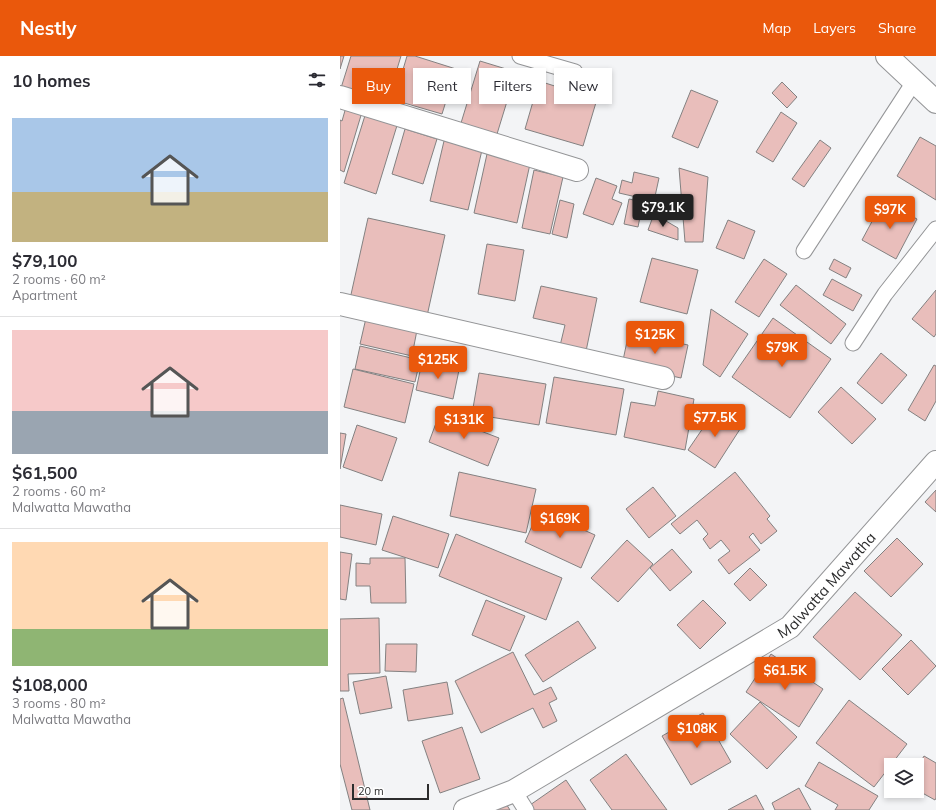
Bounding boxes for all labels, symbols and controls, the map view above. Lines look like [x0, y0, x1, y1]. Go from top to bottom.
text: Nestly [20, 16, 77, 40]
text: Map [762, 19, 791, 37]
text: Layers [813, 19, 856, 37]
text: Share [878, 19, 916, 37]
chip: Buy [352, 68, 405, 104]
chip: Rent [413, 68, 471, 104]
chip: Filters [479, 68, 546, 104]
chip: New [554, 68, 612, 104]
icon: filters [306, 69, 328, 91]
text: 10 homes [12, 70, 91, 91]
icon: home [134, 144, 206, 216]
pin: $79.1K [630, 194, 696, 228]
pin: $97K [866, 196, 914, 230]
text: $79.1K [641, 199, 685, 215]
text: $97K [874, 201, 906, 217]
text: $79,100 [12, 250, 77, 271]
text: 2 rooms · 60 m² [12, 271, 106, 287]
text: Apartment [12, 287, 77, 303]
pin: $125K [627, 321, 683, 355]
text: $125K [635, 326, 675, 342]
pin: $79K [758, 334, 806, 368]
text: $79K [766, 339, 798, 355]
pin: $125K [410, 346, 466, 380]
text: $125K [418, 351, 458, 367]
icon: home [134, 356, 206, 428]
pin: $77.5K [682, 404, 748, 438]
pin: $131K [436, 406, 492, 440]
text: $77.5K [693, 409, 737, 425]
text: $131K [444, 411, 484, 427]
text: $61,500 [12, 462, 77, 483]
text: 2 rooms · 60 m² [12, 483, 106, 499]
text: Malwatta Mawatha [12, 499, 131, 515]
pin: $169K [532, 505, 588, 539]
text: $169K [540, 510, 580, 526]
street label: Malwatta Mawatha [774, 528, 879, 642]
icon: home [134, 568, 206, 640]
pin: $61.5K [752, 657, 818, 691]
text: $61.5K [763, 662, 807, 678]
text: $108,000 [12, 674, 88, 695]
text: 3 rooms · 80 m² [12, 695, 106, 711]
text: Malwatta Mawatha [12, 711, 131, 727]
pin: $108K [669, 715, 725, 749]
text: $108K [677, 720, 717, 736]
map controls [884, 758, 924, 798]
button: layers [884, 758, 924, 798]
scale bar [352, 782, 429, 801]
text: 20 m [358, 784, 384, 798]

